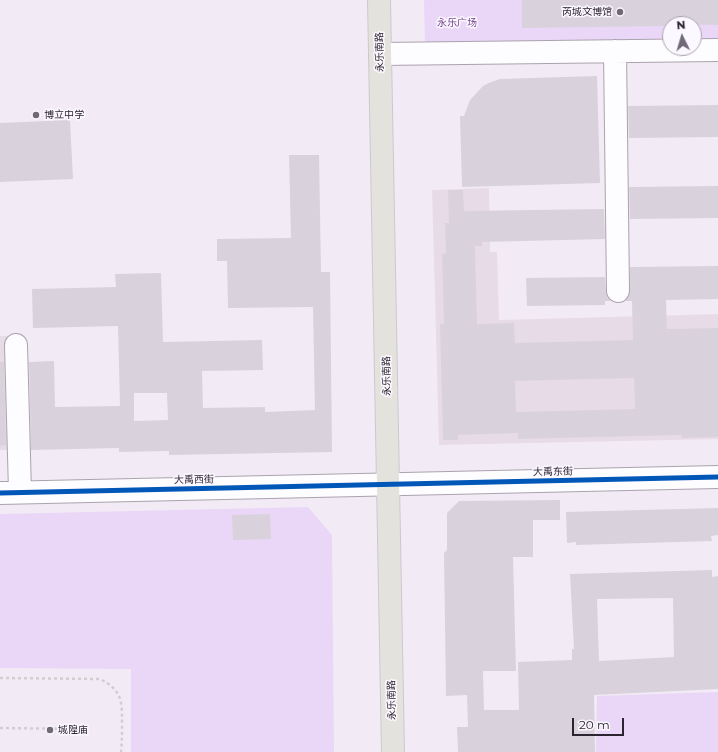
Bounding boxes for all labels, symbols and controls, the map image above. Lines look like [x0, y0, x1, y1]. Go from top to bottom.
place label: 芮城文博馆 [562, 6, 612, 18]
marker: 芮城文博馆 [615, 7, 625, 17]
north arrow [662, 16, 702, 56]
park label: 永乐广场 [437, 17, 477, 29]
text: N [676, 18, 686, 32]
street label: 永乐南路 [374, 32, 386, 72]
place label: 博立中学 [44, 109, 84, 121]
marker: 博立中学 [31, 110, 41, 120]
street label: 永乐南路 [381, 356, 393, 396]
street label: 大禹东街 [533, 466, 573, 478]
street label: 大禹西街 [174, 474, 214, 486]
street label: 永乐南路 [386, 680, 398, 720]
scale bar [574, 710, 626, 736]
text: 20 m [579, 717, 610, 732]
place label: 城隍庙 [58, 724, 88, 736]
marker: 城隍庙 [45, 725, 55, 735]

